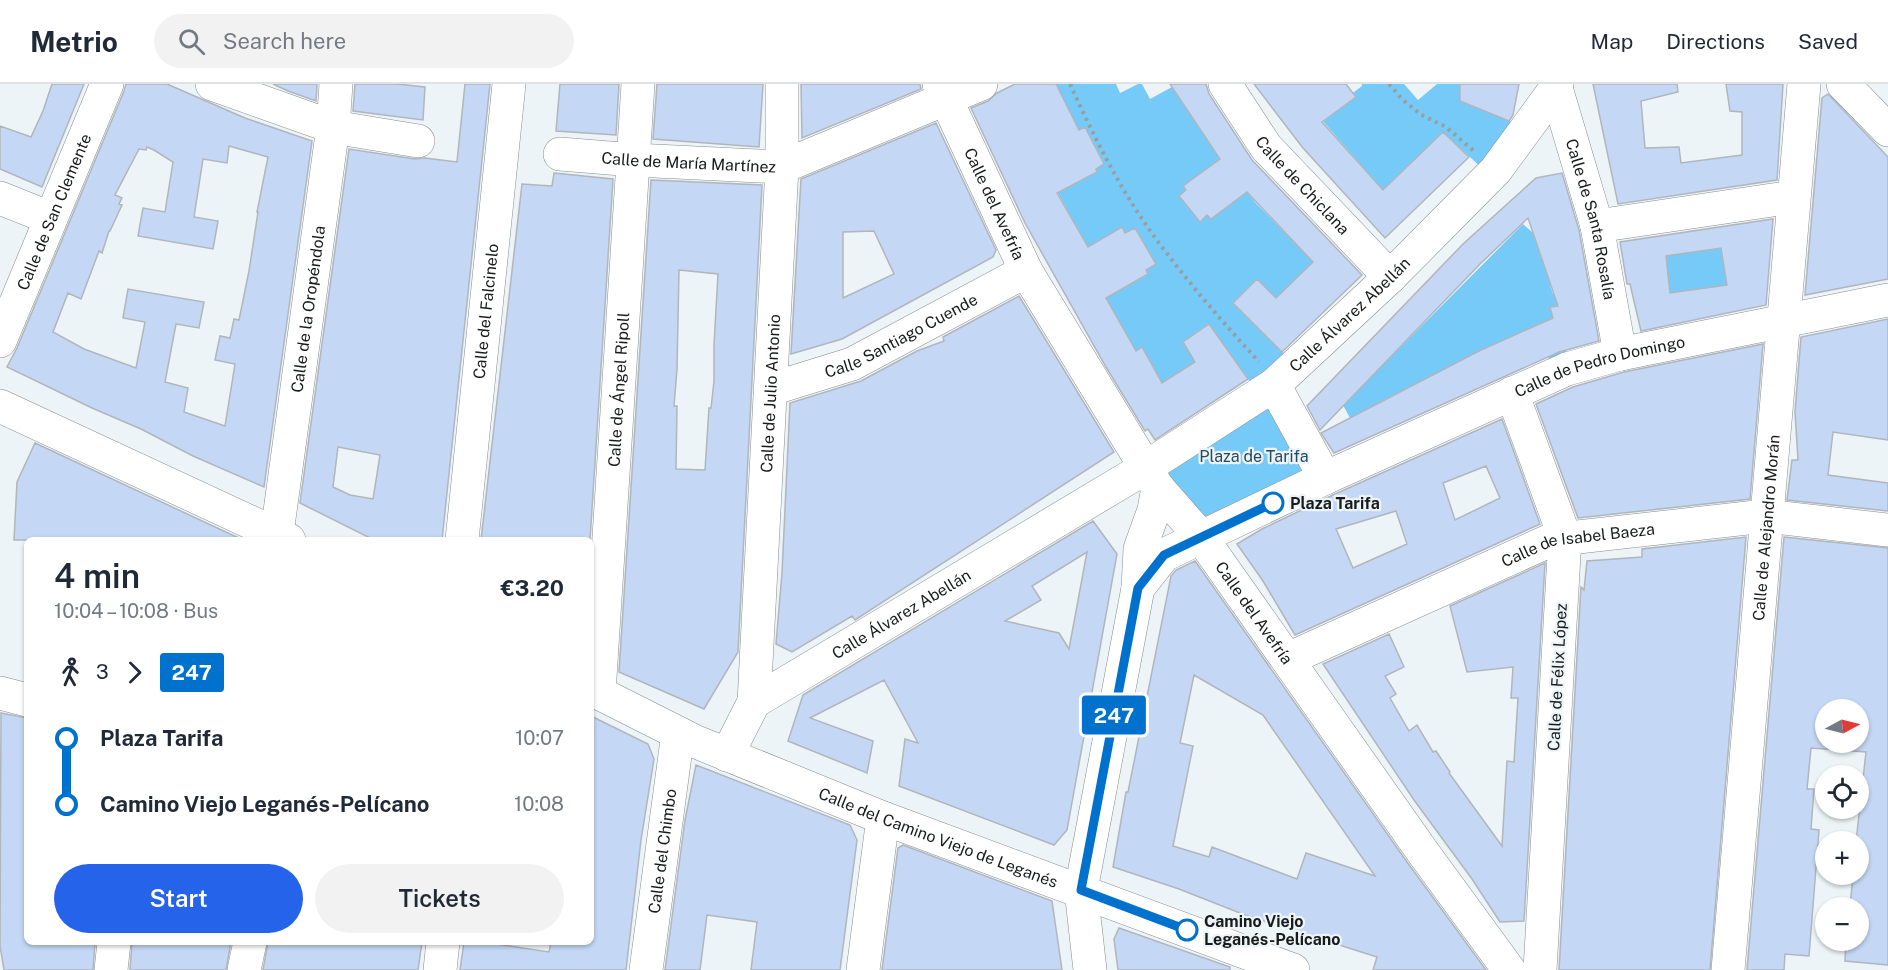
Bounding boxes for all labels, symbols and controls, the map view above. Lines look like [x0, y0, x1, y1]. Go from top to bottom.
search box [154, 14, 574, 68]
text: Metrio [30, 25, 118, 58]
icon: search [175, 25, 208, 58]
text: Search here [223, 28, 346, 54]
text: Map [1591, 29, 1633, 54]
text: Directions [1666, 29, 1765, 54]
text: Saved [1798, 29, 1858, 54]
street label: Calle de San Clemente [13, 131, 95, 293]
street label: Calle de Chiclana [1251, 133, 1353, 239]
street label: Calle de Santa Rosalía [1562, 137, 1619, 301]
street label: Calle del Avefría [960, 145, 1028, 263]
street label: Calle de María Martínez [601, 148, 777, 177]
street label: Calle de la Oropéndola [287, 224, 329, 394]
street label: Calle del Falcinelo [470, 243, 503, 380]
street label: Calle Álvarez Abellán [1286, 253, 1414, 376]
street label: Calle Santiago Cuende [822, 290, 981, 382]
street label: Calle de Ángel Ripoll [604, 312, 633, 468]
street label: Calle de Julio Antonio [757, 314, 784, 473]
street label: Calle de Pedro Domingo [1512, 332, 1687, 401]
street label: Calle de Alejandro Morán [1749, 434, 1784, 622]
park label: Plaza de Tarifa [1199, 447, 1309, 466]
marker: Plaza Tarifa [1262, 492, 1284, 514]
place label: Plaza Tarifa [1290, 494, 1380, 513]
street label: Calle de Isabel Baeza [1498, 519, 1656, 571]
text: 4 min [54, 557, 140, 595]
street label: Calle del Avefría [1211, 558, 1297, 668]
street label: Calle Álvarez Abellán [829, 566, 974, 663]
text: €3.20 [501, 575, 564, 601]
text: 10:04 – 10:08 · Bus [54, 599, 218, 623]
street label: Calle de Félix López [1544, 602, 1571, 751]
icon: walk [54, 656, 87, 689]
icon: forward [118, 656, 151, 689]
text: 3 [96, 660, 109, 684]
text: 247 [172, 660, 212, 685]
line badge: 247 [1080, 696, 1148, 734]
north arrow [1815, 699, 1869, 753]
map controls [1815, 699, 1869, 951]
text: 247 [1094, 703, 1134, 728]
text: Plaza Tarifa [100, 725, 224, 751]
text: 10:07 [515, 726, 564, 750]
button: locate [1815, 765, 1869, 819]
street label: Calle del Camino Viejo de Leganés [816, 784, 1060, 892]
street label: Calle del Chimbo [645, 788, 680, 915]
text: Camino Viejo Leganés-Pelícano [100, 791, 430, 817]
text: 10:08 [514, 792, 564, 816]
button: + [1815, 831, 1869, 885]
button: Start [54, 864, 303, 933]
button: Tickets [315, 864, 564, 933]
button: − [1815, 897, 1869, 951]
place label: Camino Viejo Leganés-Pelícano [1204, 912, 1341, 949]
marker: Camino Viejo Leganés-Pelícano [1176, 919, 1198, 941]

